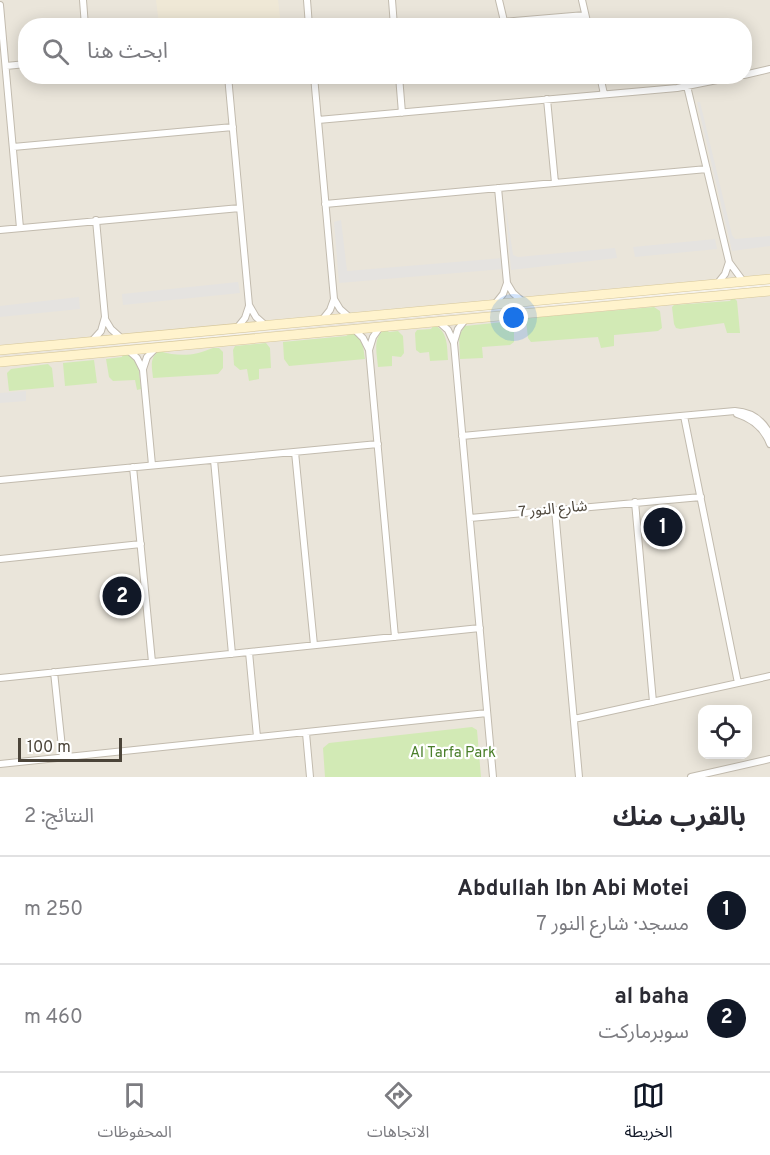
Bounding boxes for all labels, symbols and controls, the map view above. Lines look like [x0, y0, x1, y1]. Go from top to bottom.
search box [18, 18, 752, 84]
icon: search [39, 35, 72, 68]
text: ابحث هنا [87, 39, 168, 66]
your location [499, 303, 528, 332]
street label: شارع النور 7 [518, 497, 589, 523]
pin: 1 [644, 504, 682, 550]
pin: 2 [102, 574, 142, 618]
map controls [698, 705, 752, 759]
button: locate [698, 705, 752, 759]
scale bar [18, 735, 122, 762]
text: 100 m [27, 738, 71, 758]
park label: Al Tarfa Park [410, 744, 496, 763]
text: بالقرب منك [613, 802, 746, 835]
text: النتائج: 2 [24, 804, 94, 830]
text: Abdullah Ibn Abi Motei [457, 876, 689, 903]
text: 250 m [24, 897, 83, 923]
text: 1 [723, 897, 731, 923]
text: مسجد · شارع النور 7 [536, 912, 689, 938]
text: al baha [614, 984, 689, 1011]
text: 460 m [24, 1005, 83, 1031]
text: 2 [720, 1005, 733, 1031]
text: سوبرماركت [598, 1020, 689, 1046]
tab: المحفوظات [98, 1079, 172, 1149]
tab: الاتجاهات [367, 1079, 429, 1149]
tab: الخريطة [625, 1079, 672, 1149]

